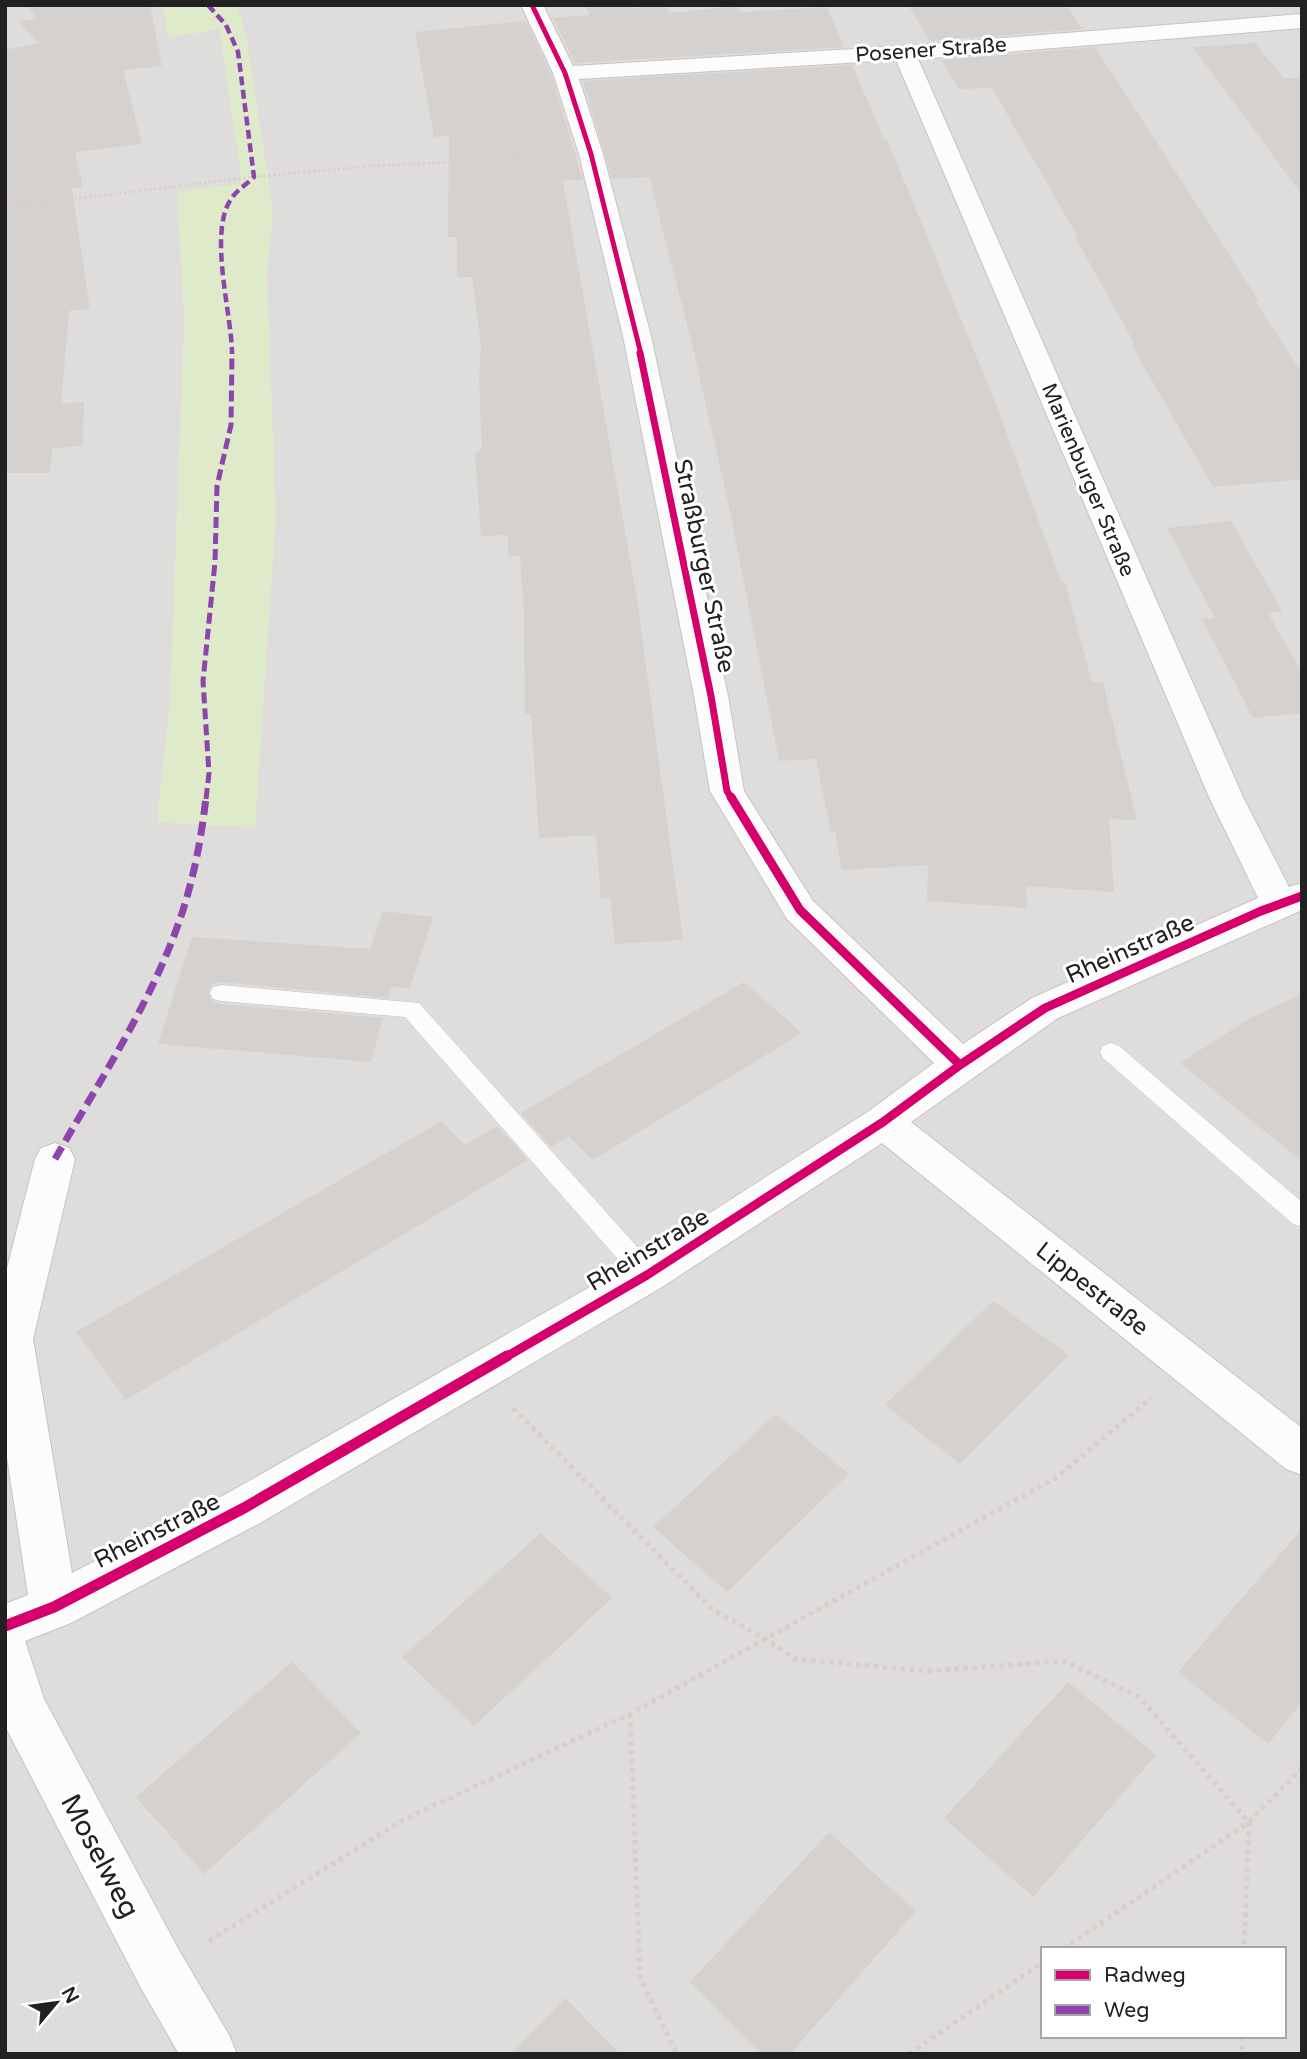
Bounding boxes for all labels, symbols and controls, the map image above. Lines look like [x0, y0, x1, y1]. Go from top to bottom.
street label: Posener Straße [854, 32, 1008, 68]
street label: Marienburger Straße [1036, 380, 1140, 580]
street label: Straßburger Straße [667, 456, 741, 676]
street label: Rheinstraße [1061, 908, 1199, 990]
street label: Rheinstraße [582, 1202, 714, 1298]
street label: Lippestraße [1030, 1236, 1154, 1342]
street label: Rheinstraße [89, 1487, 225, 1575]
street label: Moselweg [53, 1788, 147, 1924]
legend [1041, 1947, 1286, 2038]
text: Radweg [1104, 1963, 1186, 1988]
north arrow [21, 1968, 91, 2038]
text: N [57, 1983, 83, 2007]
text: Weg [1104, 1998, 1149, 2023]

